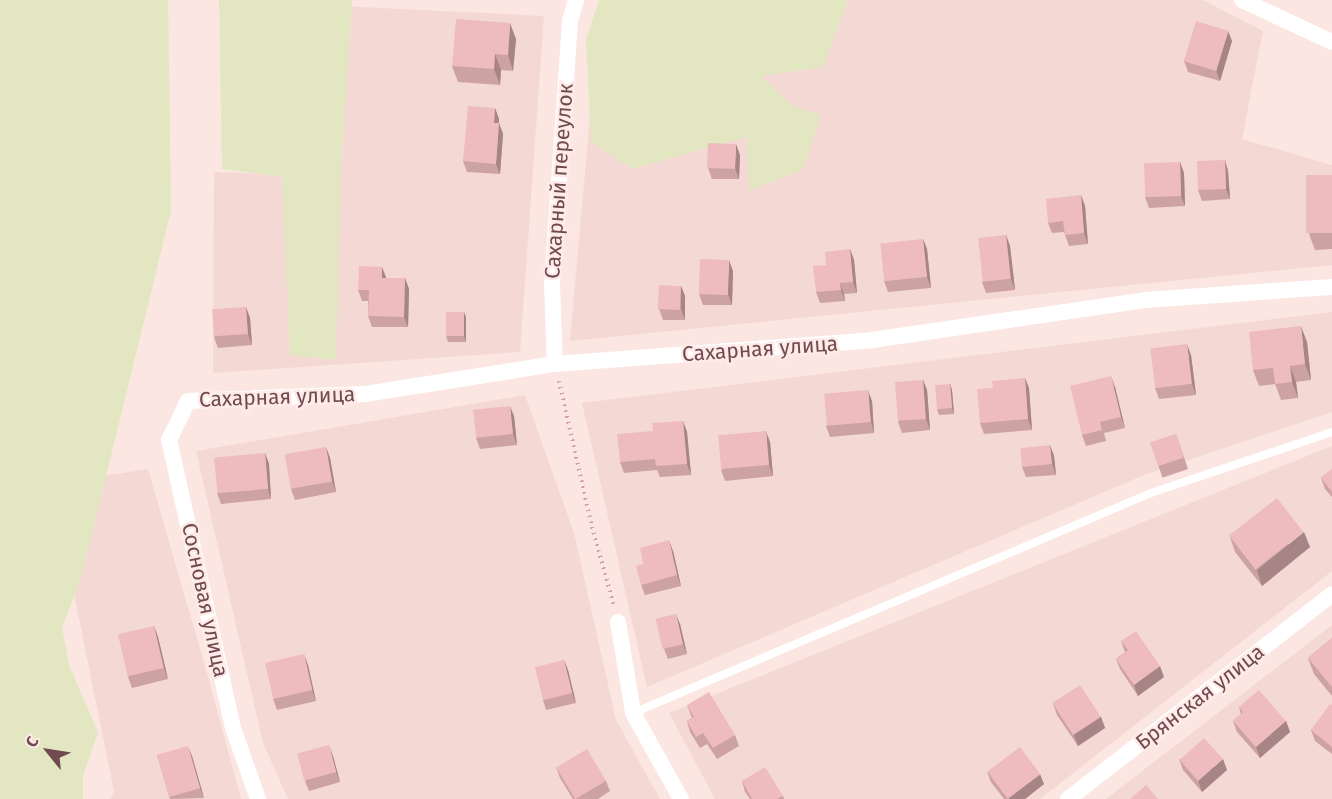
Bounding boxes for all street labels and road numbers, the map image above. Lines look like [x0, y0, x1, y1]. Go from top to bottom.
street label: Сахарный переулок [540, 82, 578, 280]
street label: Сахарная улица [681, 331, 839, 367]
street label: Сахарная улица [198, 382, 356, 412]
street label: Сосновая улица [176, 521, 234, 679]
street label: Брянская улица [1131, 639, 1269, 755]

